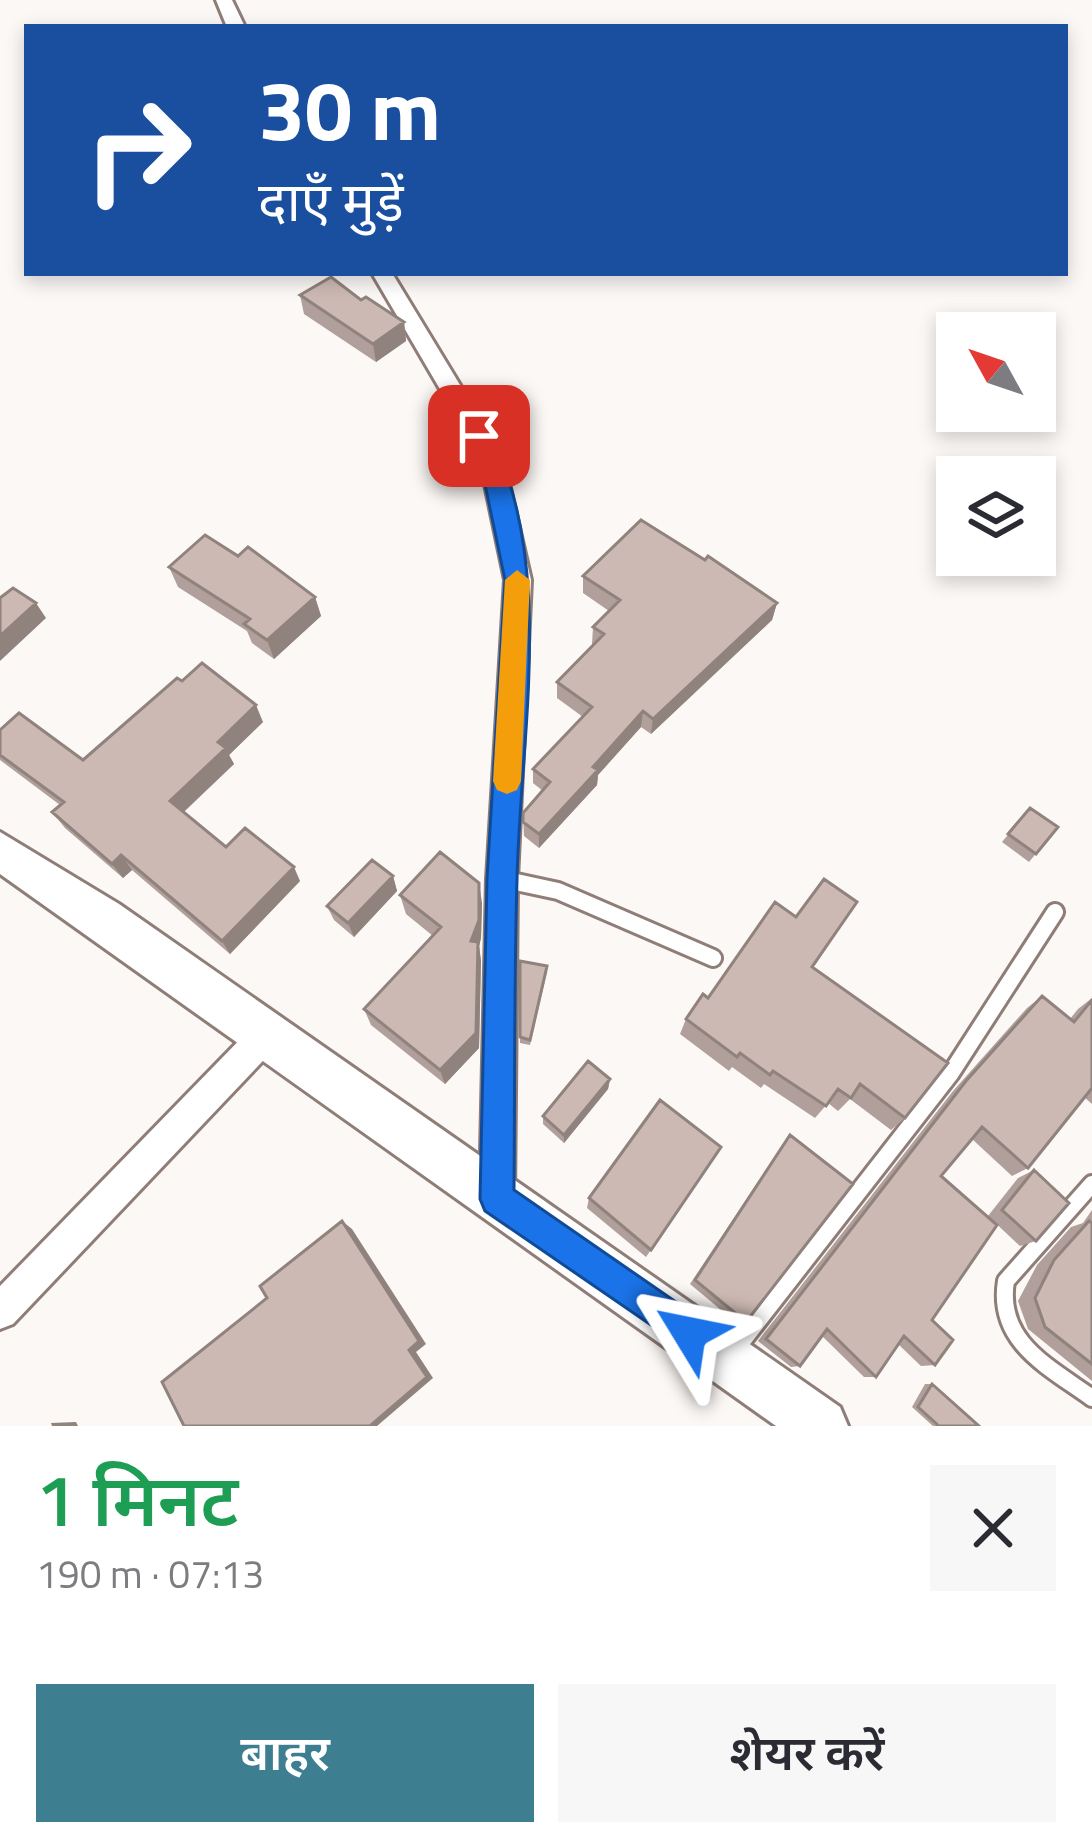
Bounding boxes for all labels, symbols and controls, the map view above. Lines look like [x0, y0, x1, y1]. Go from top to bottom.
text: 30 m [258, 45, 441, 173]
icon: right [60, 72, 216, 228]
text: दाएँ मुड़ें [258, 160, 404, 242]
north arrow [936, 312, 1056, 432]
map controls [936, 312, 1056, 576]
pin [428, 385, 530, 487]
icon: arrive [446, 403, 512, 469]
button: layers [936, 456, 1056, 576]
position arrow [626, 1270, 752, 1396]
text: 1 मिनट [36, 1444, 238, 1554]
button: close [930, 1465, 1056, 1591]
text: 190 m · 07:13 [36, 1544, 264, 1603]
button: बाहर [36, 1684, 534, 1822]
button: शेयर करें [558, 1684, 1056, 1822]

